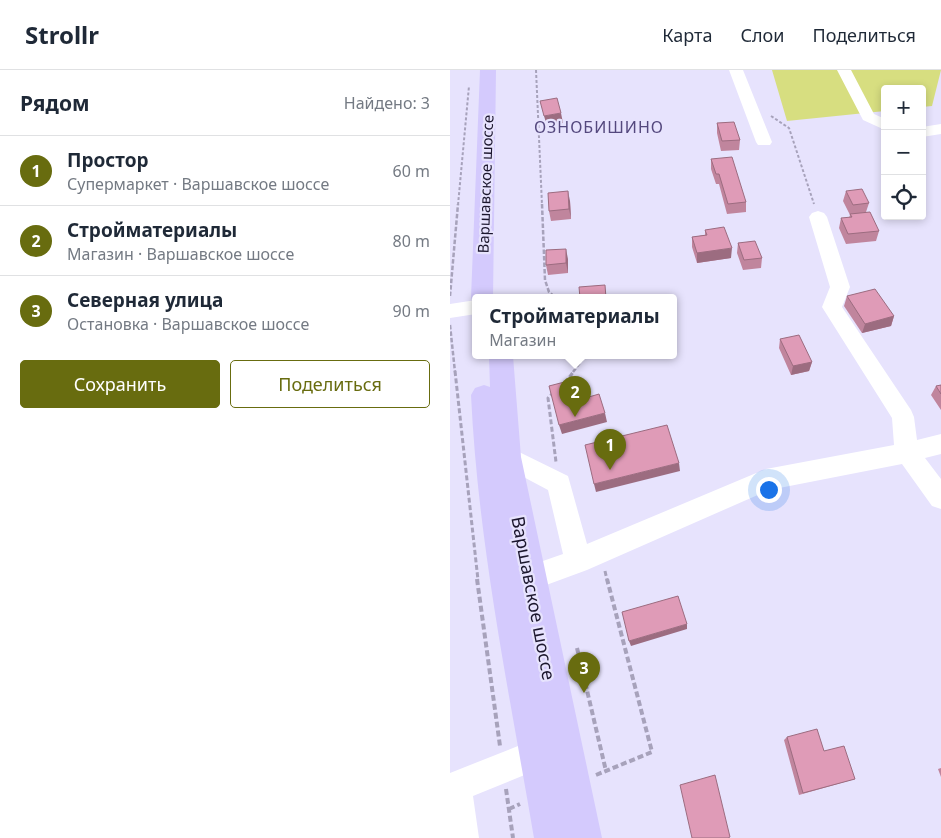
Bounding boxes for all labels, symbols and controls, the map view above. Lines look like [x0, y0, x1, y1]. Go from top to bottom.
text: Strollr [25, 18, 99, 51]
text: Карта [662, 23, 712, 47]
text: Слои [740, 23, 784, 47]
text: Поделиться [812, 23, 916, 47]
map controls [881, 85, 926, 220]
button: + [881, 85, 926, 130]
text: Рядом [20, 89, 90, 117]
text: Найдено: 3 [344, 92, 430, 114]
street label: Варшавское шоссе [473, 114, 497, 254]
district label: ОЗНОБИШИНО [534, 116, 664, 138]
button: − [881, 130, 926, 175]
text: Простор [67, 147, 149, 173]
text: 1 [31, 160, 41, 182]
text: 60 m [393, 160, 430, 182]
text: Супермаркет · Варшавское шоссе [67, 173, 329, 195]
button: locate [881, 175, 926, 220]
text: Стройматериалы [67, 217, 237, 243]
text: 2 [31, 230, 41, 252]
text: 80 m [393, 230, 430, 252]
text: Магазин · Варшавское шоссе [67, 243, 294, 265]
text: Северная улица [67, 287, 223, 313]
popup [472, 294, 677, 359]
text: 3 [31, 300, 41, 322]
text: 90 m [393, 300, 430, 322]
text: Стройматериалы [489, 303, 660, 329]
text: Остановка · Варшавское шоссе [67, 313, 309, 335]
text: Магазин [489, 329, 556, 351]
button: Сохранить [20, 360, 220, 408]
button: Поделиться [230, 360, 430, 408]
pin: 2 [559, 376, 591, 417]
pin: 1 [594, 429, 626, 470]
your location [756, 477, 782, 503]
street label: Варшавское шоссе [506, 514, 562, 682]
pin: 3 [568, 652, 600, 693]

